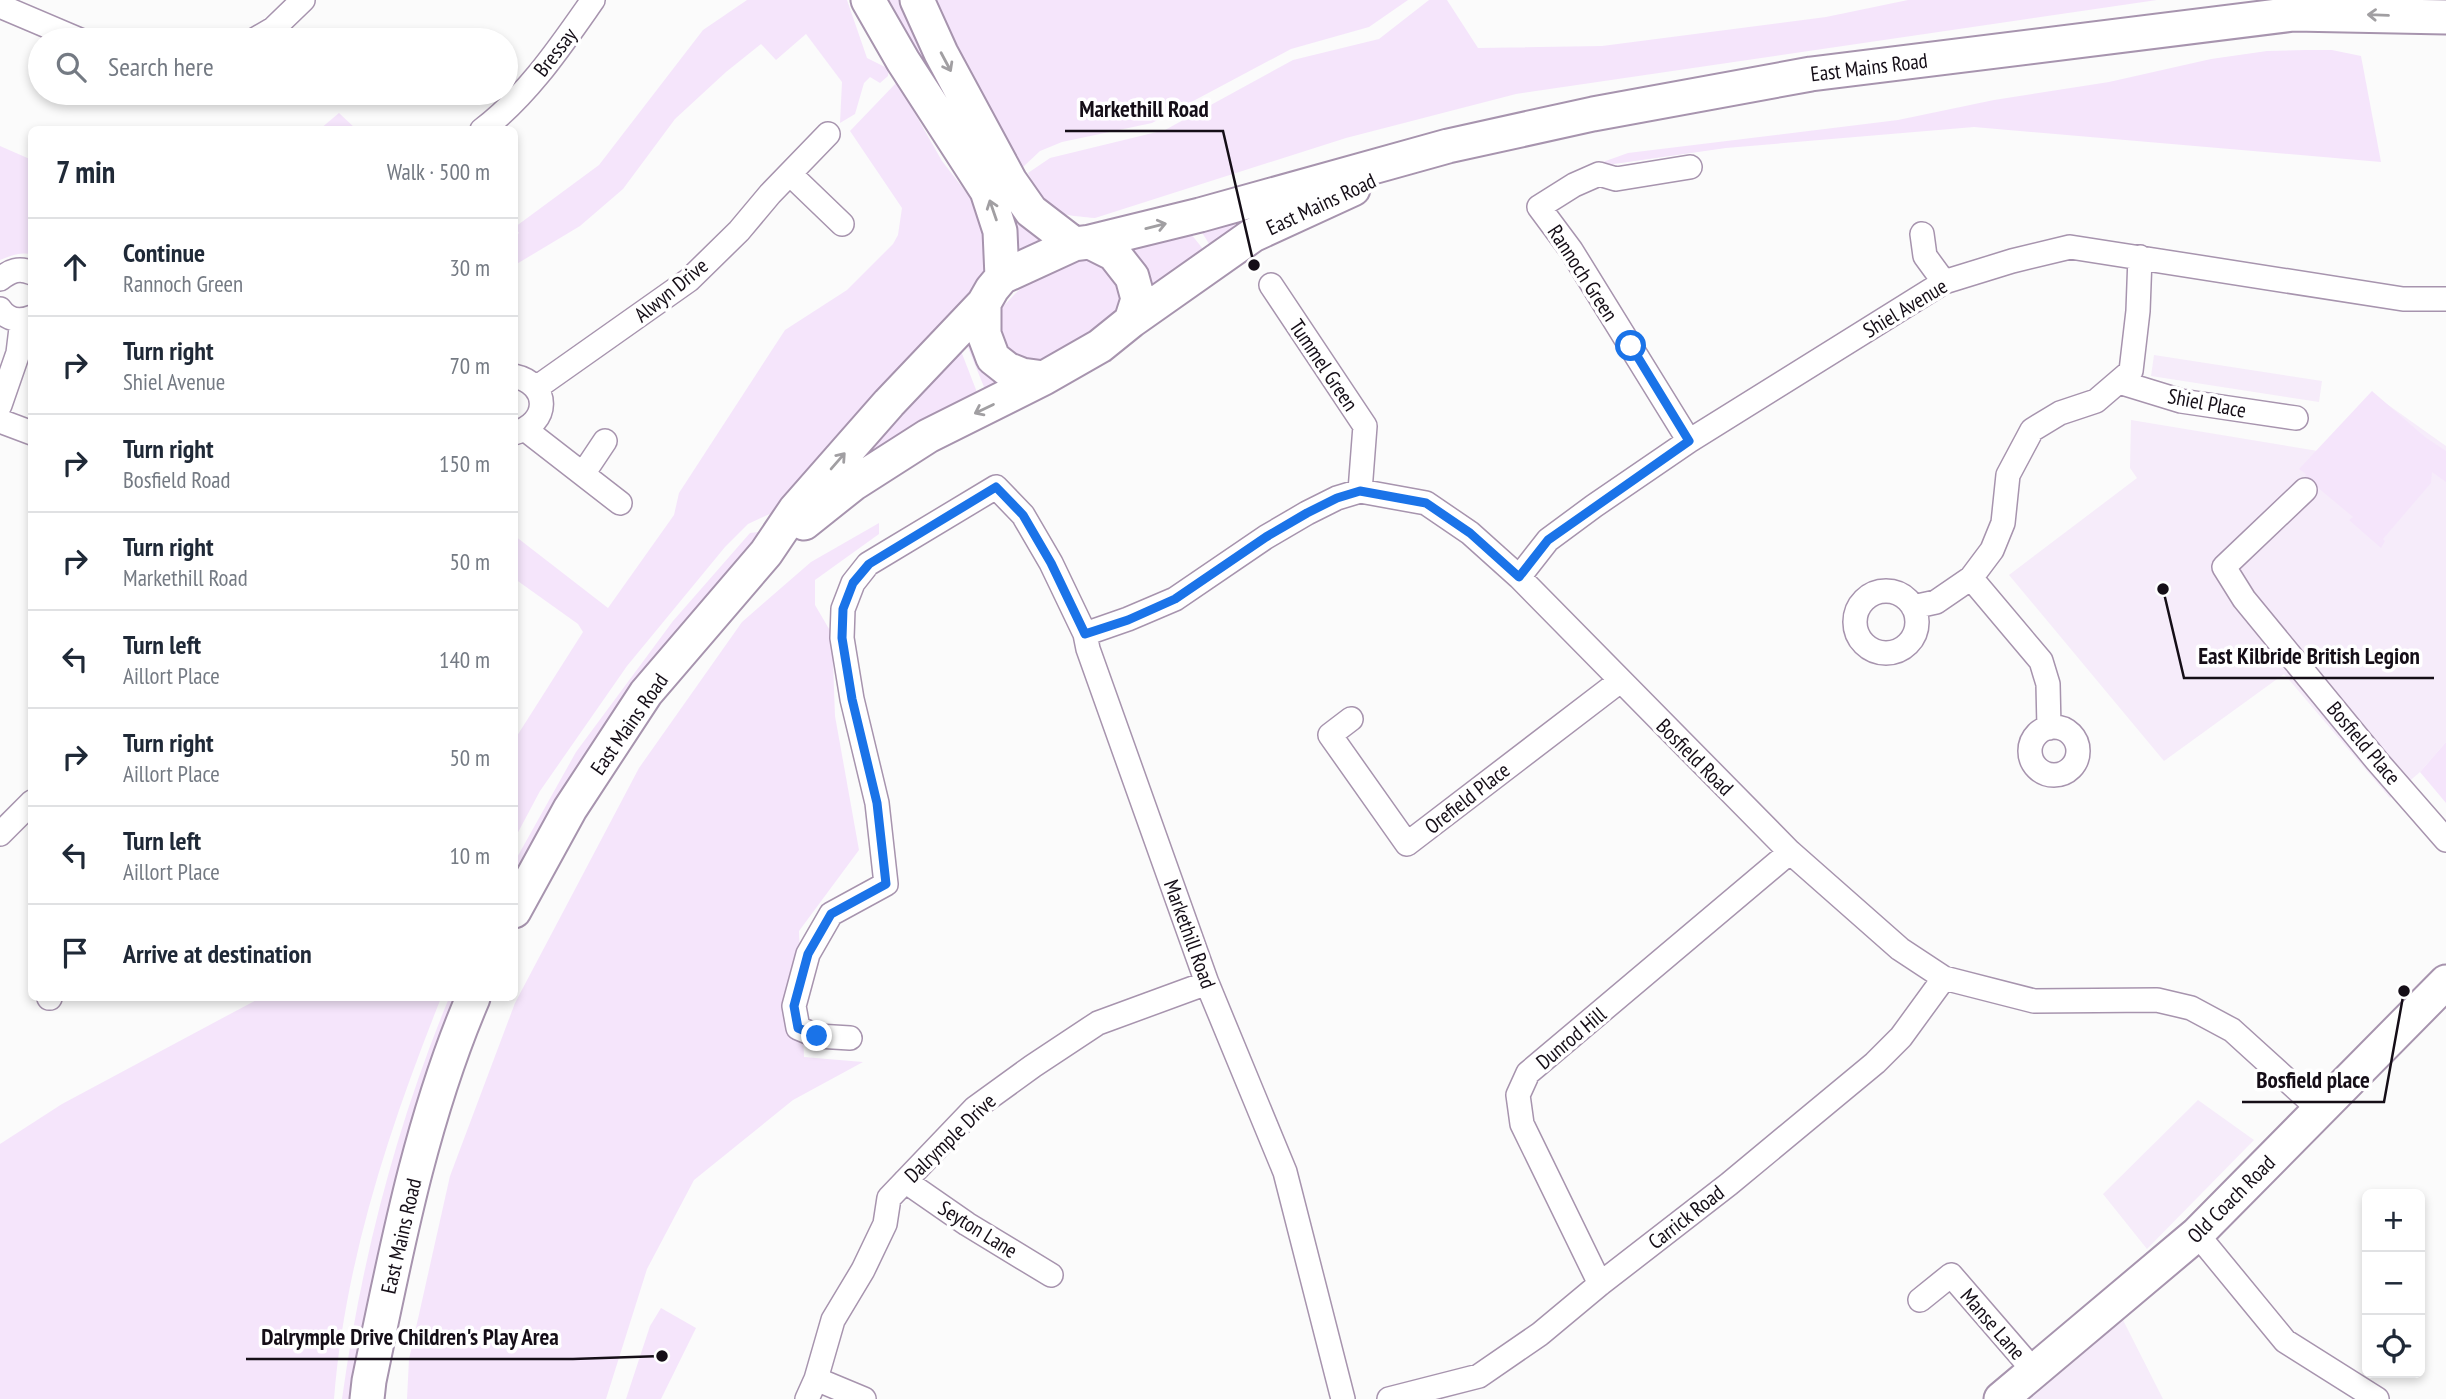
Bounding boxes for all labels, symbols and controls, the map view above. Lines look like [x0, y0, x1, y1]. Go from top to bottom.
one-way arrow [2367, 8, 2390, 21]
street label: Bressay [527, 22, 583, 82]
search box [28, 28, 518, 105]
street label: East Mains Road [1809, 46, 1929, 88]
icon: search [52, 48, 90, 86]
text: Search here [108, 50, 214, 83]
one-way arrow [940, 51, 953, 72]
callout: Markethill Road [1065, 87, 1223, 131]
text: Markethill Road [1079, 94, 1209, 123]
text: 7 min [56, 152, 115, 191]
text: Walk · 500 m [387, 157, 490, 186]
street label: East Mains Road [1262, 167, 1380, 241]
one-way arrow [986, 199, 998, 221]
one-way arrow [1144, 219, 1167, 232]
street label: Rannoch Green [1542, 220, 1624, 326]
text: Continue [123, 236, 205, 269]
icon: ahead [56, 248, 94, 286]
street label: Alwyn Drive [629, 252, 713, 328]
text: 30 m [449, 253, 490, 282]
text: Rannoch Green [123, 269, 243, 298]
street label: Shiel Avenue [1858, 272, 1952, 344]
street label: Tummel Green [1284, 314, 1364, 416]
route start [1615, 330, 1646, 361]
text: Turn right [123, 334, 214, 367]
icon: right [56, 346, 94, 384]
text: 70 m [449, 351, 490, 380]
text: Shiel Avenue [123, 367, 225, 396]
street label: Shiel Place [2165, 382, 2249, 424]
one-way arrow [974, 402, 995, 416]
text: Turn right [123, 432, 214, 465]
icon: right [56, 444, 94, 482]
text: 150 m [439, 449, 490, 478]
one-way arrow [830, 452, 846, 470]
text: Bosfield Road [123, 465, 231, 494]
text: Turn right [123, 530, 214, 563]
icon: right [56, 542, 94, 580]
text: 50 m [449, 547, 490, 576]
text: Markethill Road [123, 563, 248, 592]
text: Turn left [123, 628, 201, 661]
callout: East Kilbride British Legion [2184, 634, 2434, 678]
icon: left [56, 640, 94, 678]
text: East Kilbride British Legion [2198, 641, 2420, 670]
text: 140 m [439, 645, 490, 674]
text: Aillort Place [123, 661, 220, 690]
street label: East Mains Road [584, 668, 674, 780]
street label: Bosfield Place [2321, 696, 2407, 790]
street label: Bosfield Road [1651, 713, 1739, 801]
text: Turn right [123, 726, 214, 759]
icon: right [56, 738, 94, 776]
text: 50 m [449, 743, 490, 772]
street label: Orefield Place [1419, 756, 1515, 840]
text: Aillort Place [123, 759, 220, 788]
text: Turn left [123, 824, 201, 857]
icon: left [56, 836, 94, 874]
text: 10 m [449, 841, 490, 870]
text: Aillort Place [123, 857, 220, 886]
street label: Markethill Road [1158, 876, 1222, 992]
icon: arrive [56, 934, 94, 972]
text: Arrive at destination [123, 937, 312, 970]
street label: Dunrod Hill [1530, 1001, 1612, 1075]
route end [801, 1020, 832, 1051]
callout: Bosfield place [2242, 1058, 2384, 1102]
text: Bosfield place [2256, 1065, 2370, 1094]
street label: Dalrymple Drive [899, 1088, 1001, 1188]
street label: Old Coach Road [2181, 1149, 2281, 1249]
street label: East Mains Road [375, 1176, 427, 1296]
street label: Carrick Road [1643, 1179, 1729, 1255]
map controls [2362, 1189, 2425, 1378]
button: + [2362, 1189, 2425, 1252]
street label: Seyton Lane [933, 1194, 1023, 1264]
button: − [2362, 1252, 2425, 1315]
street label: Manse Lane [1955, 1283, 2031, 1365]
callout: Dalrymple Drive Children's Play Area [246, 1315, 573, 1359]
button: locate [2362, 1315, 2425, 1378]
text: Dalrymple Drive Children's Play Area [261, 1322, 559, 1351]

